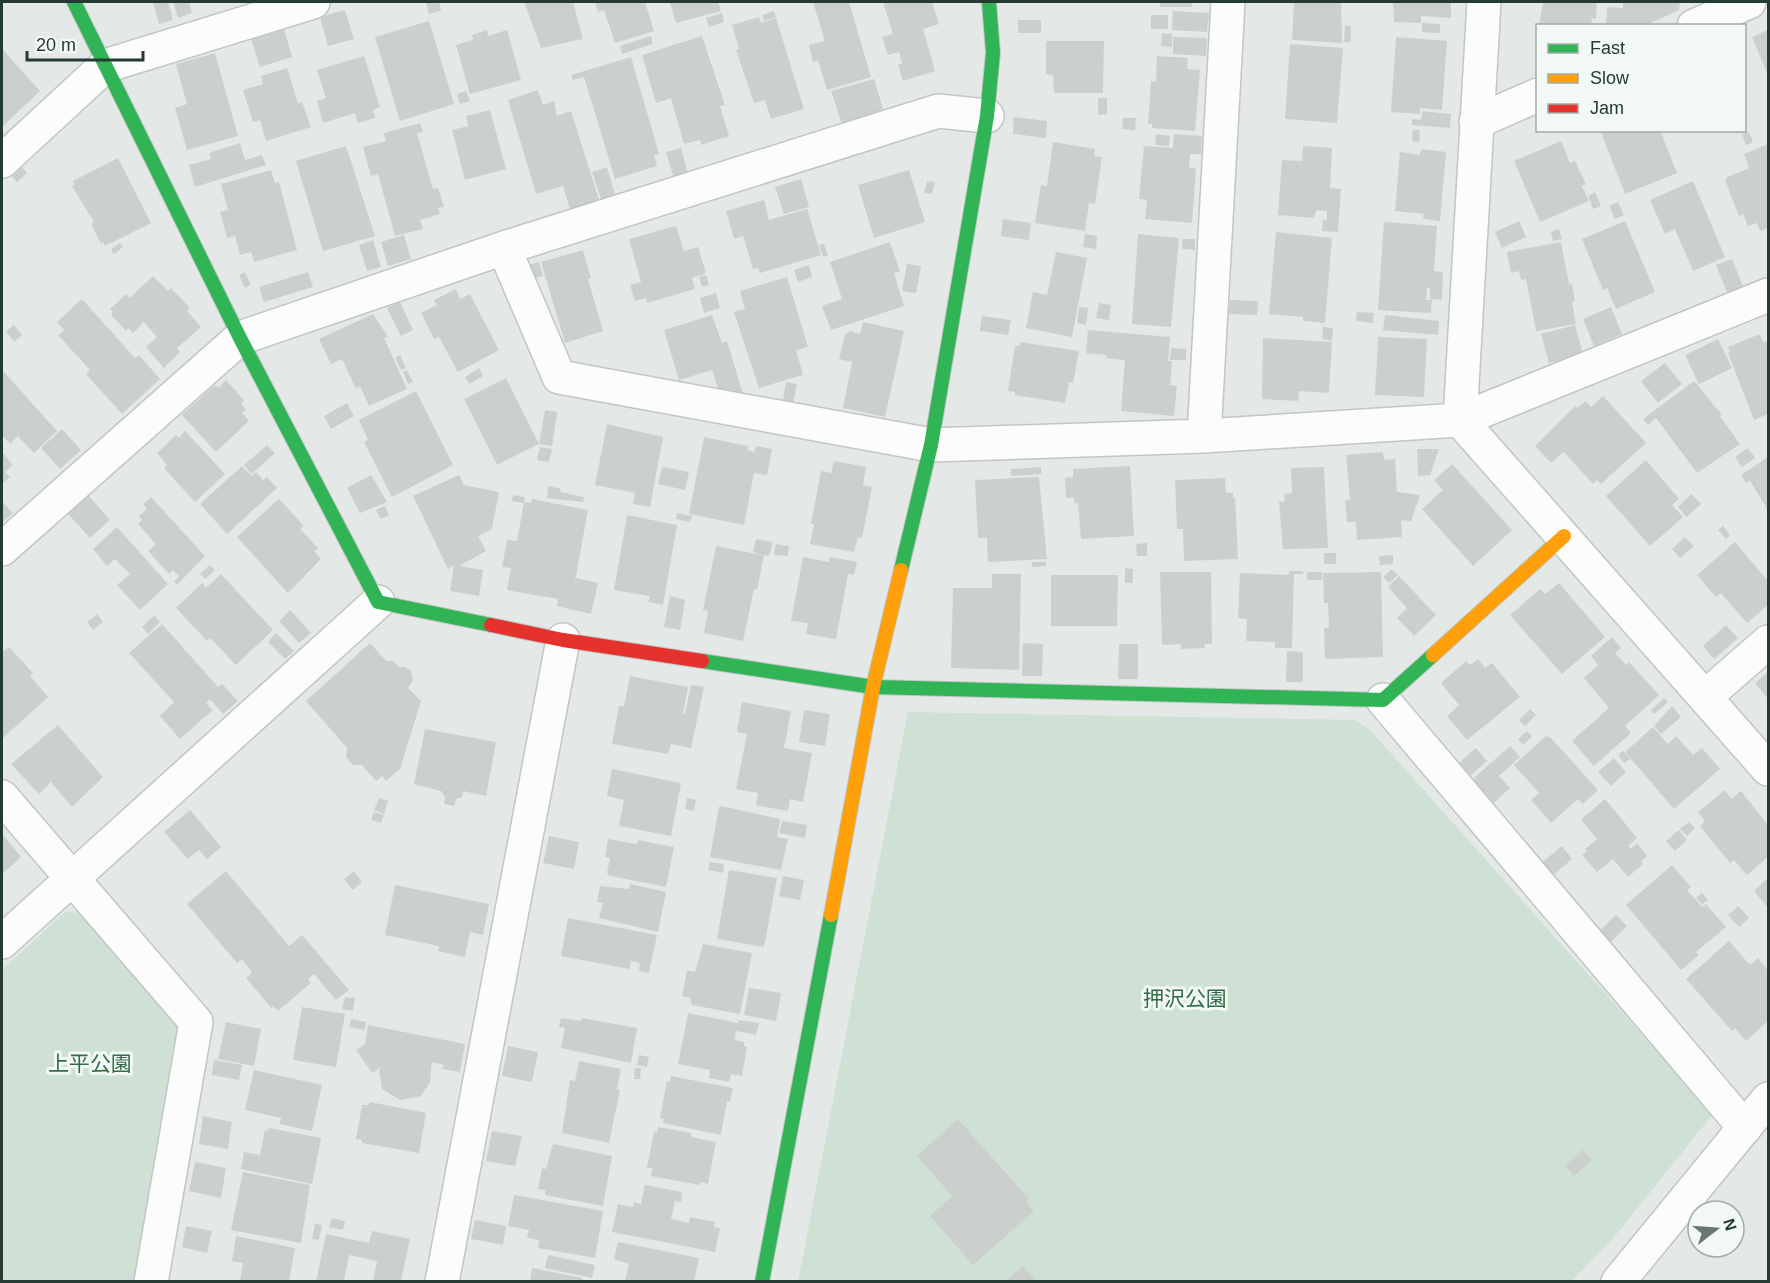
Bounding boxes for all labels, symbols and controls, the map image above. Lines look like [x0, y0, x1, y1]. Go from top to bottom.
scale bar [27, 24, 142, 62]
legend [1536, 24, 1746, 132]
text: 20 m [36, 35, 76, 55]
text: Fast [1590, 38, 1625, 58]
text: Slow [1590, 68, 1630, 88]
text: Jam [1590, 98, 1624, 118]
park label: 押沢公園 [1143, 987, 1227, 1010]
park label: 上平公園 [48, 1052, 132, 1075]
north arrow [1686, 1199, 1746, 1259]
text: N [1720, 1217, 1740, 1233]

